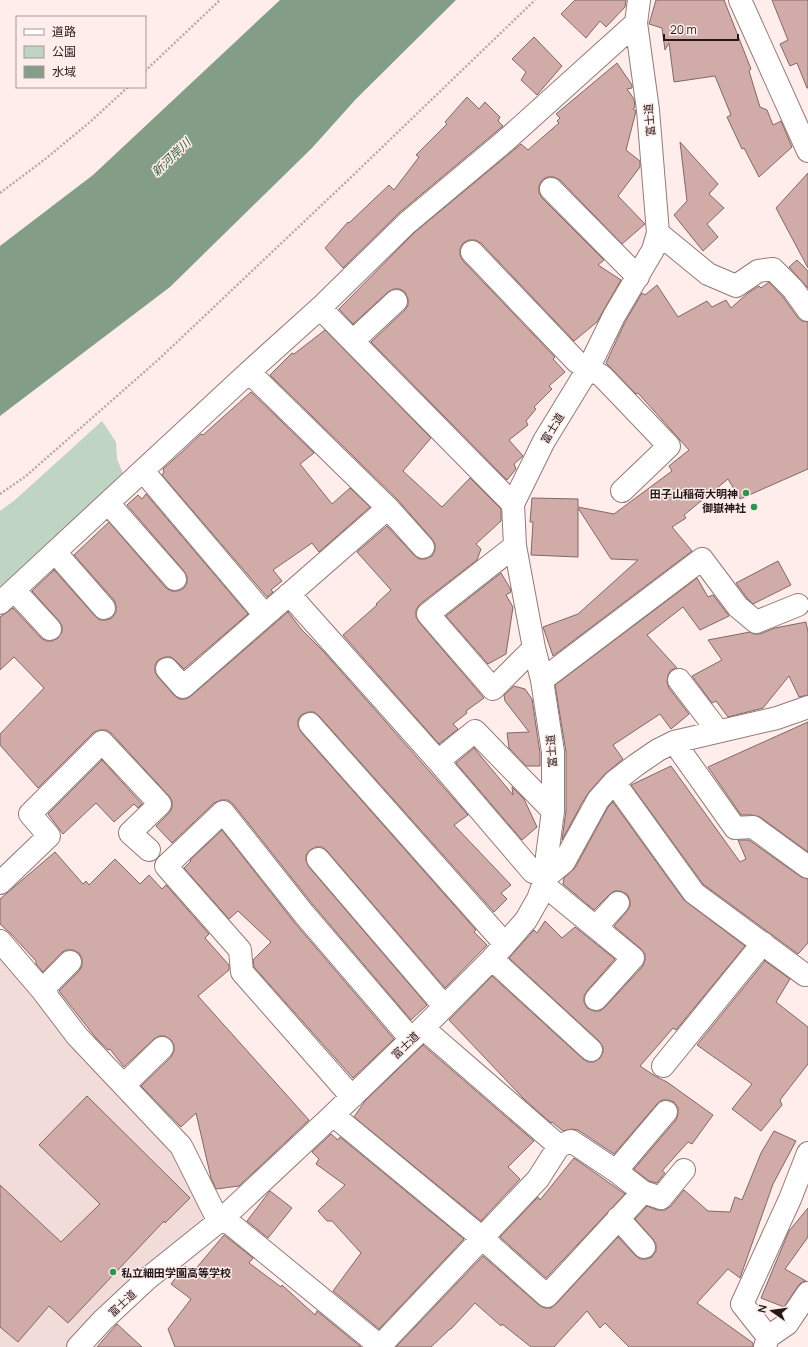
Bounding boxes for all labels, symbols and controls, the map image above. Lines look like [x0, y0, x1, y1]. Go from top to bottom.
legend [16, 16, 146, 88]
scale bar [664, 16, 738, 42]
text: 20 m [670, 21, 697, 38]
text: 道路 [52, 23, 76, 40]
text: 公園 [52, 43, 76, 60]
text: 水域 [52, 63, 76, 80]
street label: 富士道 [640, 103, 658, 137]
water label: 新河岸川 [148, 133, 196, 180]
street label: 富士道 [537, 410, 567, 446]
place label: 田子山稲荷大明神 [650, 486, 738, 501]
marker: 田子山稲荷大明神 [741, 488, 751, 498]
place label: 御嶽神社 [702, 500, 746, 515]
marker: 御嶽神社 [749, 502, 759, 512]
street label: 富士道 [542, 734, 560, 768]
street label: 富士道 [388, 1028, 422, 1062]
place label: 私立細田学園高等学校 [121, 1265, 231, 1280]
marker: 私立細田学園高等学校 [108, 1267, 118, 1277]
street label: 富士道 [105, 1286, 139, 1320]
north arrow [752, 1291, 792, 1331]
text: N [754, 1303, 770, 1314]

